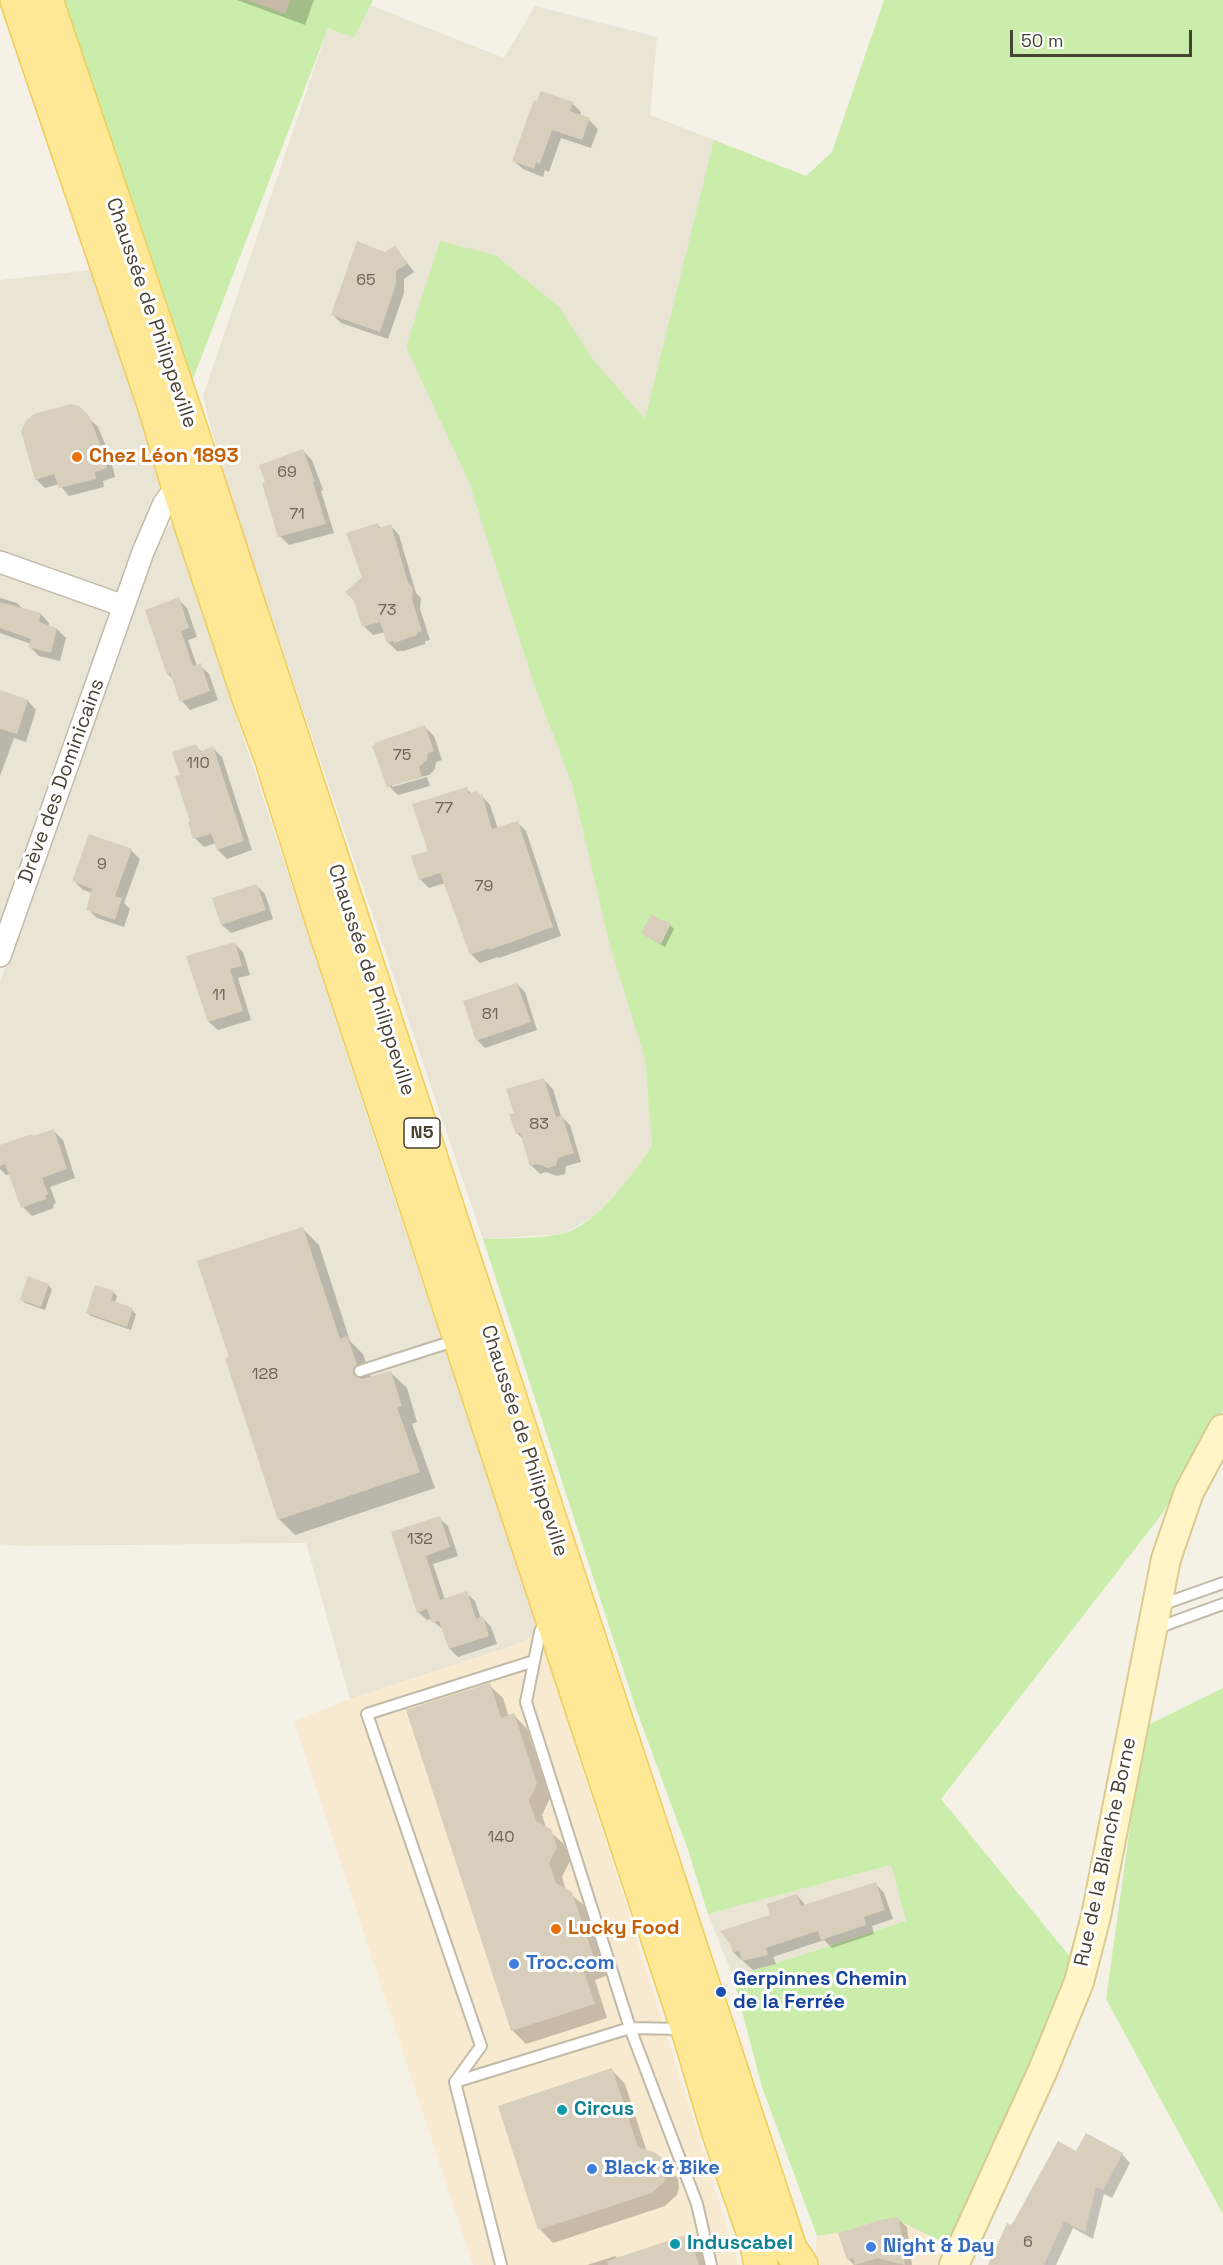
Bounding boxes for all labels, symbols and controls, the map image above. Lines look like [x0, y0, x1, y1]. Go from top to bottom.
scale bar [1013, 18, 1194, 56]
text: 50 m [1021, 29, 1063, 52]
street label: Chaussée de Philippeville [100, 195, 202, 431]
house number: 65 [356, 271, 376, 291]
place label: Chez Léon 1893 [89, 445, 239, 469]
marker: Chez Léon 1893 [70, 450, 84, 464]
house number: 69 [277, 463, 297, 483]
house number: 71 [289, 505, 305, 525]
house number: 73 [378, 601, 396, 621]
street label: Drève des Dominicains [14, 676, 110, 886]
house number: 75 [393, 746, 411, 766]
house number: 110 [186, 754, 210, 774]
house number: 77 [435, 799, 453, 819]
house number: 9 [97, 855, 107, 875]
street label: Chaussée de Philippeville [322, 861, 420, 1099]
house number: 79 [475, 877, 493, 897]
house number: 11 [212, 986, 226, 1006]
house number: 81 [482, 1005, 498, 1025]
house number: 83 [529, 1115, 549, 1135]
road number: N5 [404, 1118, 440, 1148]
street label: Chaussée de Philippeville [475, 1322, 573, 1560]
house number: 128 [252, 1365, 278, 1385]
house number: 132 [407, 1530, 433, 1550]
street label: Rue de la Blanche Borne [1070, 1735, 1142, 1969]
house number: 140 [488, 1828, 514, 1848]
place label: Lucky Food [568, 1917, 679, 1941]
marker: Lucky Food [549, 1922, 563, 1936]
place label: Troc.com [526, 1952, 615, 1976]
marker: Troc.com [507, 1957, 521, 1971]
place label: Gerpinnes Chemin de la Ferrée [733, 1968, 907, 2015]
marker: Gerpinnes Chemin de la Ferrée [714, 1985, 728, 1999]
place label: Circus [574, 2098, 634, 2122]
marker: Circus [555, 2103, 569, 2117]
place label: Black & Bike [604, 2157, 720, 2181]
marker: Black & Bike [585, 2162, 599, 2176]
place label: Induscabel [687, 2232, 793, 2256]
house number: 6 [1023, 2233, 1033, 2253]
place label: Night & Day [883, 2235, 995, 2259]
marker: Induscabel [668, 2237, 682, 2251]
marker: Night & Day [864, 2240, 878, 2254]

